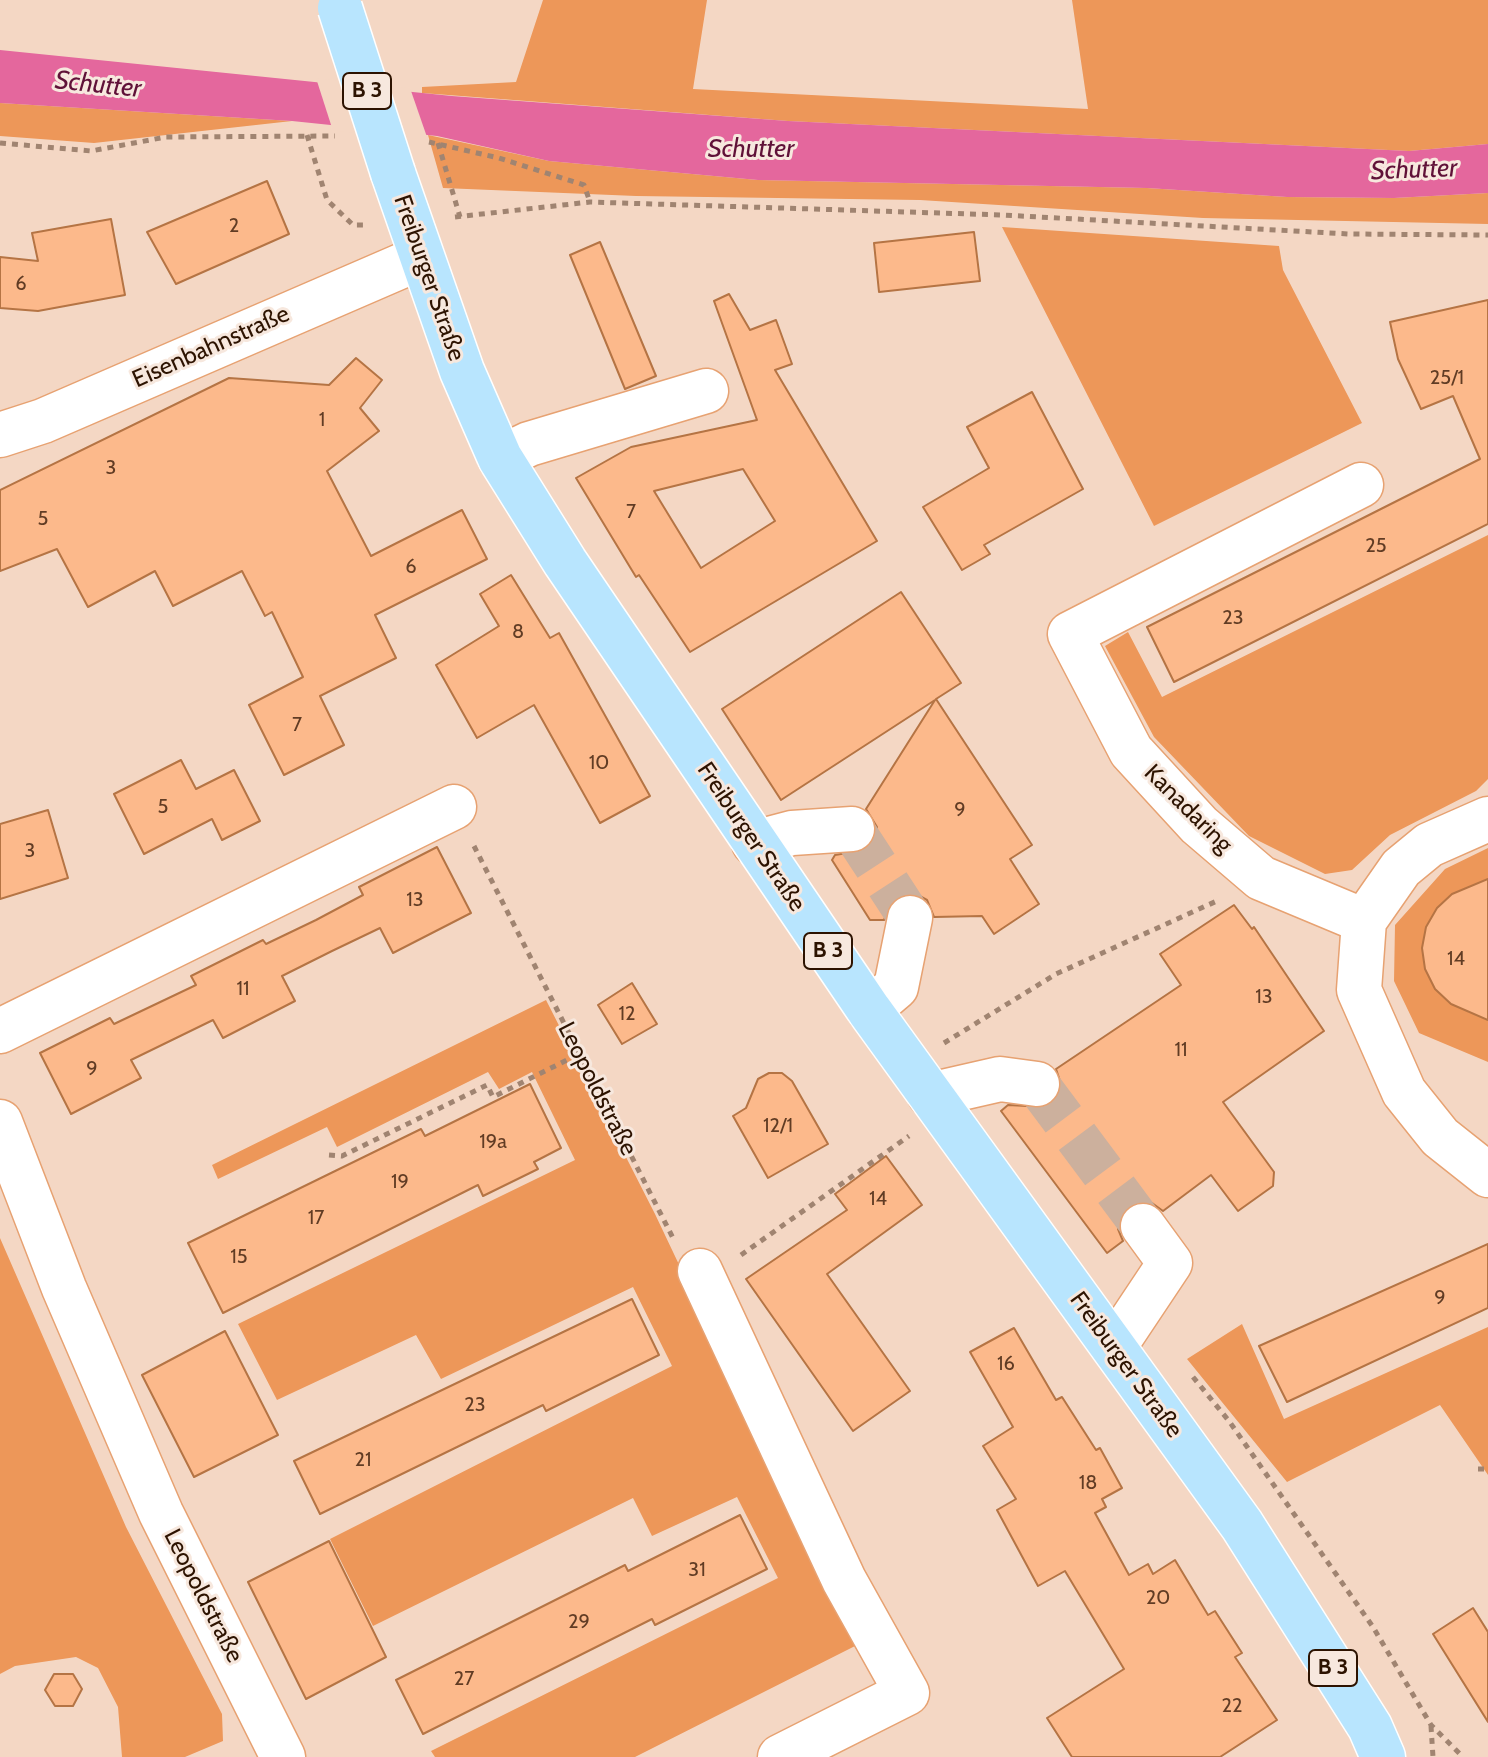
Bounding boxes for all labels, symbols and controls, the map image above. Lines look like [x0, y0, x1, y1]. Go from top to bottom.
water label: Schutter [53, 65, 143, 105]
road number: B 3 [343, 73, 391, 109]
water label: Schutter [708, 133, 794, 165]
water label: Schutter [1370, 153, 1458, 187]
street label: Freiburger Straße [387, 191, 471, 365]
house number: 2 [229, 214, 239, 238]
house number: 6 [15, 272, 27, 296]
street label: Eisenbahnstraße [128, 300, 294, 394]
house number: 25/1 [1430, 366, 1464, 390]
house number: 1 [319, 408, 325, 432]
house number: 3 [106, 456, 116, 480]
house number: 7 [626, 500, 636, 524]
house number: 5 [38, 507, 48, 531]
house number: 25 [1365, 534, 1387, 558]
house number: 6 [405, 555, 417, 579]
house number: 23 [1222, 606, 1244, 630]
house number: 8 [512, 620, 524, 644]
house number: 7 [292, 713, 302, 737]
house number: 10 [589, 751, 609, 775]
street label: Freiburger Straße [691, 757, 811, 917]
street label: Kanadaring [1138, 759, 1238, 859]
house number: 5 [158, 795, 168, 819]
house number: 9 [954, 798, 966, 822]
house number: 3 [25, 839, 35, 863]
house number: 13 [406, 888, 424, 912]
road number: B 3 [804, 933, 852, 969]
house number: 14 [1447, 947, 1465, 971]
house number: 11 [236, 977, 250, 1001]
house number: 13 [1255, 985, 1273, 1009]
house number: 12 [619, 1002, 635, 1026]
street label: Leopoldstraße [551, 1018, 643, 1160]
house number: 11 [1174, 1038, 1188, 1062]
house number: 9 [86, 1057, 98, 1081]
house number: 12/1 [763, 1114, 793, 1138]
house number: 19a [479, 1130, 507, 1154]
house number: 19 [391, 1170, 409, 1194]
house number: 14 [869, 1187, 887, 1211]
house number: 17 [308, 1206, 324, 1230]
house number: 15 [230, 1245, 248, 1269]
street label: Freiburger Straße [1063, 1286, 1189, 1444]
house number: 9 [1434, 1286, 1446, 1310]
house number: 16 [997, 1352, 1015, 1376]
house number: 23 [464, 1393, 486, 1417]
house number: 21 [355, 1448, 371, 1472]
house number: 18 [1079, 1471, 1097, 1495]
street label: Leopoldstraße [157, 1525, 249, 1667]
house number: 31 [688, 1558, 706, 1582]
house number: 20 [1146, 1586, 1170, 1610]
house number: 29 [568, 1610, 590, 1634]
road number: B 3 [1309, 1650, 1357, 1686]
house number: 27 [454, 1667, 474, 1691]
house number: 22 [1222, 1694, 1242, 1718]

